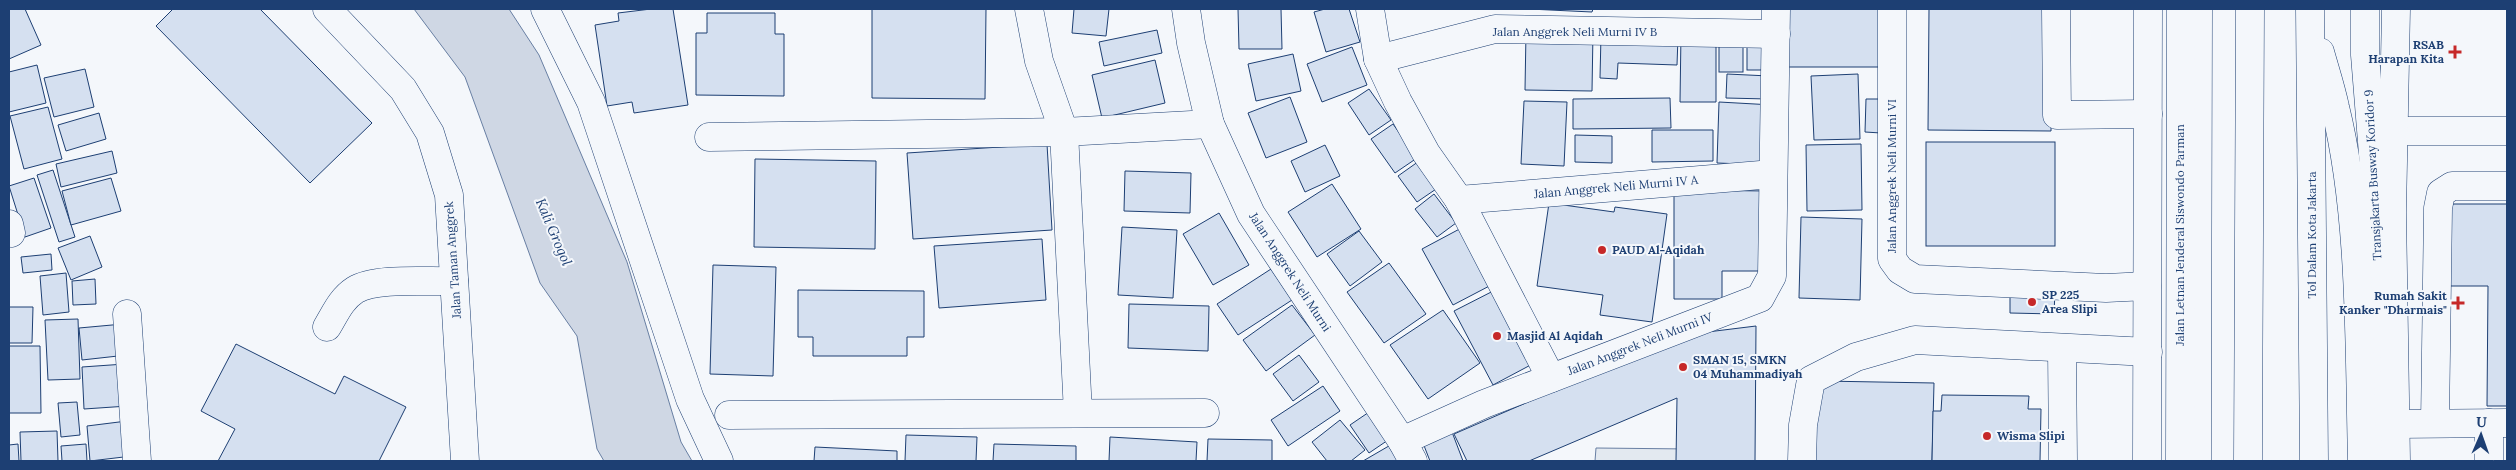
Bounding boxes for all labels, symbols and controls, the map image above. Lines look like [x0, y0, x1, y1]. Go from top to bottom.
street label: Jalan Anggrek Neli Murni IV B [1492, 24, 1657, 39]
place label: RSAB Harapan Kita [2368, 37, 2445, 66]
marker: RSAB Harapan Kita [2448, 45, 2462, 59]
street label: Transjakarta Busway Koridor 9 [2361, 89, 2384, 261]
street label: Jalan Anggrek Neli Murni VI [1884, 99, 1899, 254]
street label: Jalan Letnan Jenderal Siswondo Parman [2172, 124, 2187, 347]
street label: Tol Dalam Kota Jakarta [2304, 171, 2319, 299]
street label: Jalan Anggrek Neli Murni IV A [1532, 172, 1699, 201]
water label: Kali Grogol [532, 196, 576, 269]
street label: Jalan Taman Anggrek [441, 200, 464, 320]
street label: Jalan Anggrek Neli Murni [1246, 209, 1335, 334]
place label: PAUD Al-Aqidah [1612, 242, 1705, 257]
marker: PAUD Al-Aqidah [1596, 244, 1608, 256]
place label: SP 225 Area Slipi [2042, 287, 2098, 316]
place label: Rumah Sakit Kanker "Dharmais" [2339, 288, 2448, 317]
marker: SP 225 Area Slipi [2026, 296, 2038, 308]
marker: Rumah Sakit Kanker "Dharmais" [2451, 296, 2465, 310]
street label: Jalan Anggrek Neli Murni IV [1564, 309, 1715, 378]
place label: Masjid Al Aqidah [1507, 328, 1604, 343]
marker: Masjid Al Aqidah [1491, 330, 1503, 342]
place label: SMAN 15, SMKN 04 Muhammadiyah [1693, 352, 1803, 381]
marker: SMAN 15, SMKN 04 Muhammadiyah [1677, 361, 1689, 373]
north arrow [2456, 410, 2506, 460]
text: U [2476, 413, 2487, 431]
place label: Wisma Slipi [1997, 428, 2065, 443]
marker: Wisma Slipi [1981, 430, 1993, 442]

